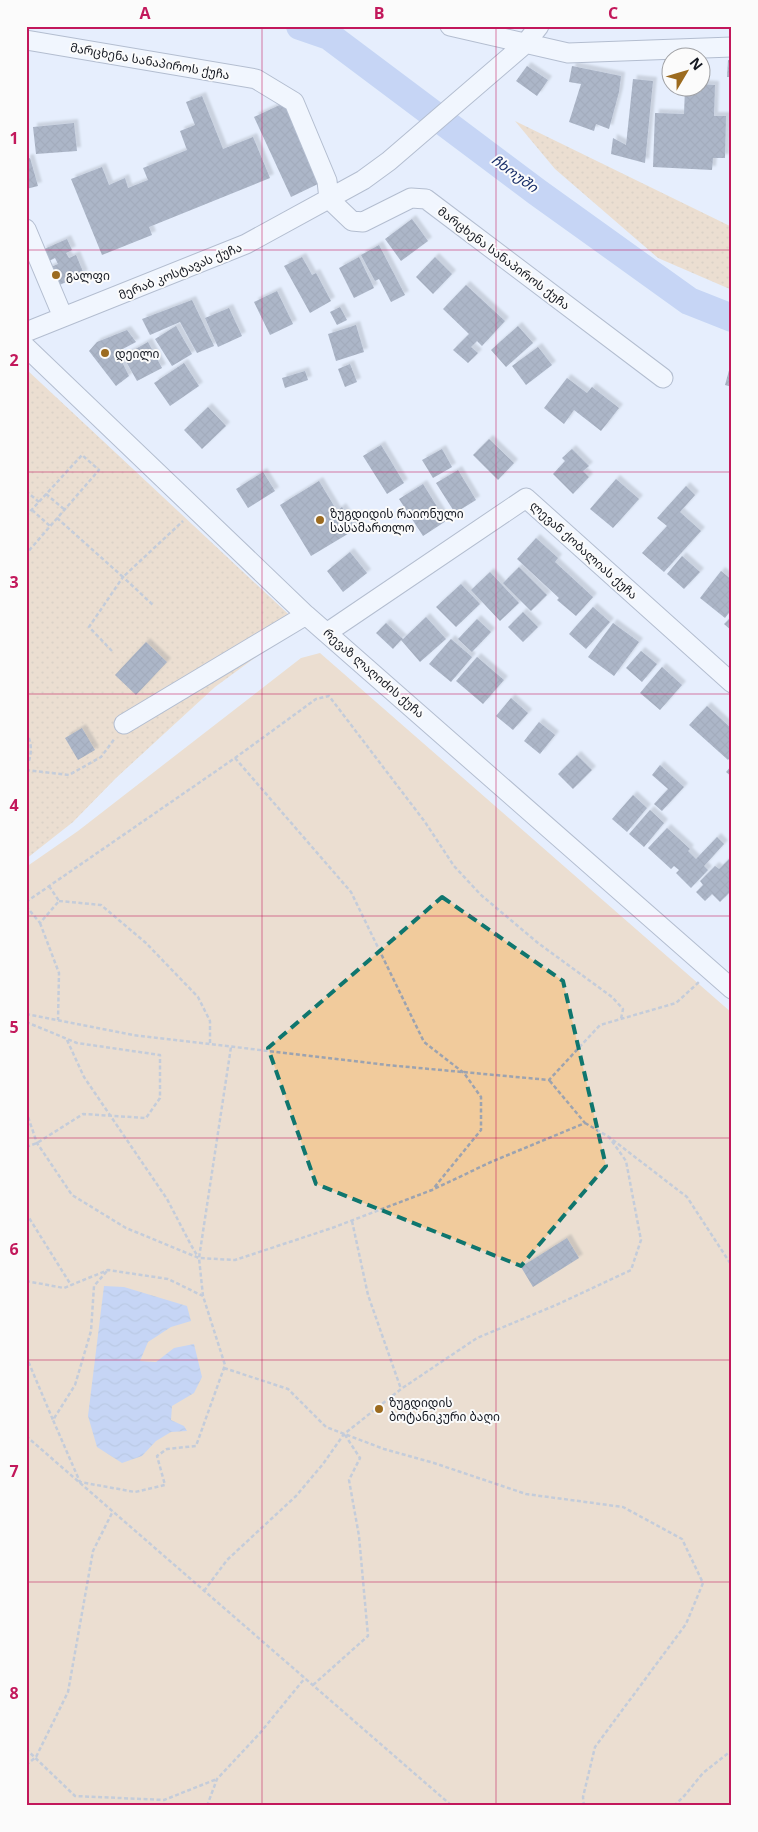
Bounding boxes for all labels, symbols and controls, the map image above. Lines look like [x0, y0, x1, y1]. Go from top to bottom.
text: A [139, 2, 151, 24]
text: B [374, 2, 384, 24]
text: C [608, 2, 618, 24]
street label: მარცხენა სანაპიროს ქუჩა [69, 39, 231, 83]
north arrow [660, 48, 710, 98]
text: N [686, 53, 708, 74]
text: 1 [9, 127, 19, 149]
water label: ჩხოუში [488, 150, 543, 197]
street label: მარცხენა სანაპიროს ქუჩა [434, 203, 574, 313]
street label: მერაბ კოსტავას ქუჩა [116, 238, 244, 304]
place label: გალფი [66, 267, 110, 284]
marker: გალფი [50, 269, 62, 281]
place label: დეილი [115, 345, 159, 362]
marker: დეილი [99, 347, 111, 359]
text: 2 [9, 349, 19, 371]
street label: ლევან ქობალიას ქუჩა [527, 497, 641, 603]
place label: ზუგდიდის რაიონული სასამართლო [330, 505, 464, 536]
marker: ზუგდიდის რაიონული სასამართლო [314, 514, 326, 526]
text: 3 [9, 571, 19, 593]
street label: რევაზ ლაღიძის ქუჩა [320, 624, 428, 722]
text: 4 [9, 794, 19, 816]
text: 5 [9, 1016, 19, 1038]
text: 6 [9, 1238, 19, 1260]
place label: ზუგდიდის ბოტანიკური ბაღი [389, 1394, 500, 1425]
marker: ზუგდიდის ბოტანიკური ბაღი [373, 1403, 385, 1415]
text: 7 [9, 1460, 19, 1482]
text: 8 [9, 1682, 19, 1704]

